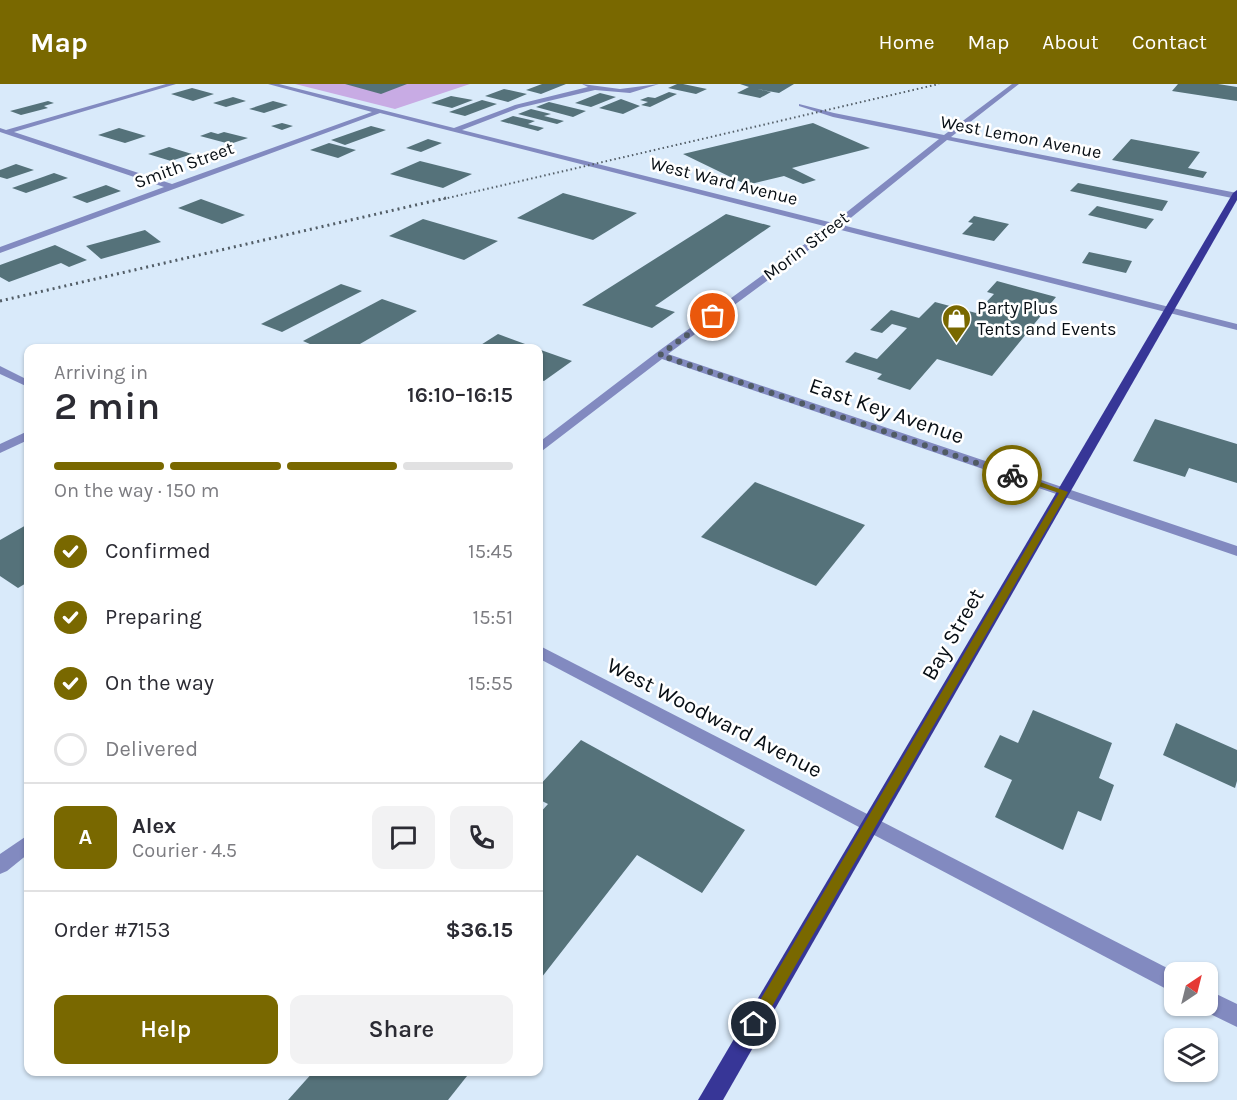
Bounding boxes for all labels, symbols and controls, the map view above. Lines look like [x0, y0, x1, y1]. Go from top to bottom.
text: Map [30, 26, 88, 59]
text: Home [879, 30, 935, 54]
text: Map [968, 30, 1009, 54]
text: About [1042, 30, 1099, 54]
text: Contact [1132, 30, 1207, 54]
street label: West Lemon Avenue [938, 111, 1104, 163]
street label: Smith Street [131, 137, 237, 193]
street label: West Ward Avenue [648, 152, 800, 210]
street label: Morin Street [759, 207, 853, 285]
pin [687, 290, 738, 341]
place label: Party Plus Tents and Events [977, 297, 1116, 340]
icon: bag [696, 299, 729, 332]
shop icon: Party Plus Tents and Events [940, 302, 972, 344]
text: Arriving in [54, 361, 148, 384]
street label: East Key Avenue [806, 372, 968, 450]
text: 16:10–16:15 [407, 382, 513, 408]
text: 2 min [54, 383, 160, 429]
courier [982, 445, 1042, 505]
icon: bike [996, 459, 1029, 492]
text: On the way · 150 m [54, 479, 219, 502]
icon: check [54, 535, 87, 568]
text: Confirmed [105, 538, 211, 564]
text: 15:45 [468, 540, 513, 563]
street label: Bay Street [916, 584, 990, 685]
icon: check [54, 601, 87, 634]
text: Preparing [105, 604, 202, 630]
text: 15:51 [473, 606, 513, 629]
street label: West Woodward Avenue [603, 652, 826, 784]
icon: check [54, 667, 87, 700]
text: On the way [105, 670, 214, 696]
text: 15:55 [468, 672, 513, 695]
text: Delivered [105, 736, 198, 762]
button: chat [372, 806, 435, 869]
button: phone [450, 806, 513, 869]
text: Alex [132, 813, 176, 839]
text: A [79, 824, 92, 850]
text: Courier · 4.5 [132, 839, 237, 862]
text: Order #7153 [54, 917, 170, 943]
text: $36.15 [445, 917, 513, 943]
north arrow [1164, 962, 1218, 1016]
map controls [1164, 962, 1218, 1082]
button: Help [54, 995, 278, 1064]
button: Share [290, 995, 513, 1064]
pin [728, 998, 779, 1049]
icon: home [737, 1007, 770, 1040]
button: layers [1164, 1028, 1218, 1082]

